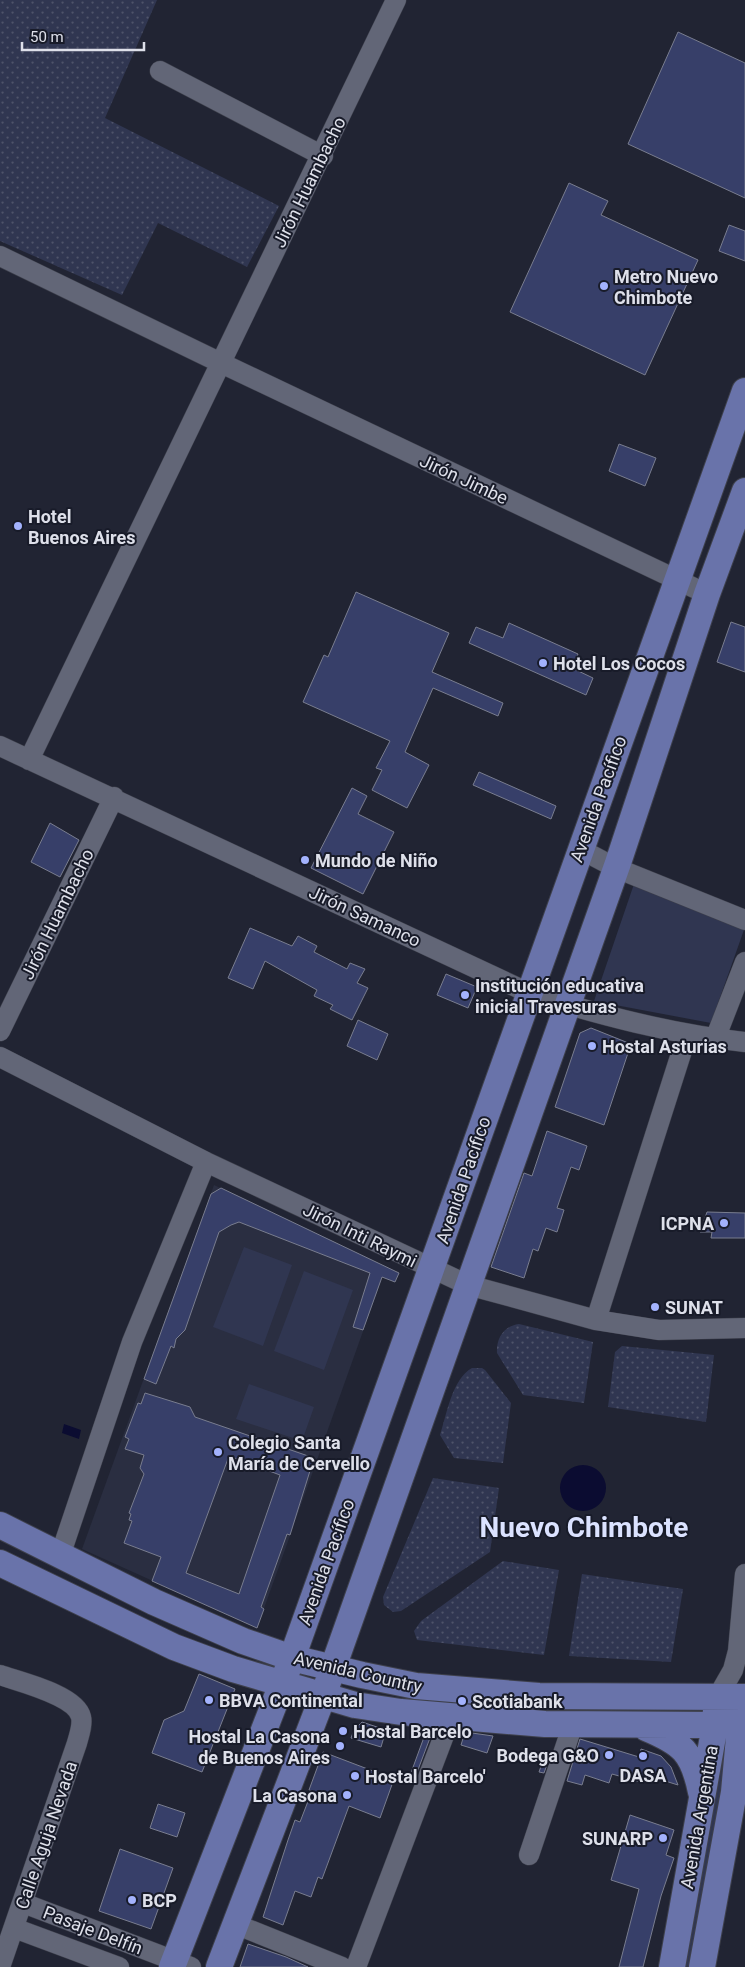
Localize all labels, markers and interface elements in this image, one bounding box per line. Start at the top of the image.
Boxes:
scale bar [22,20,145,52]
text: 50 m [30,28,64,46]
street label: Jirón Huambacho [268,113,350,251]
place label: Metro Nuevo Chimbote [614,266,718,308]
marker: Metro Nuevo Chimbote [598,280,610,292]
street label: Jirón Jimbe [417,449,511,509]
place label: Hotel Buenos Aires [28,506,136,548]
marker: Hotel Buenos Aires [12,520,24,532]
place label: Hotel Los Cocos [553,653,685,674]
marker: Hotel Los Cocos [537,657,549,669]
street label: Avenida Pacífico [565,733,631,865]
street label: Jirón Huambacho [16,845,98,983]
place label: Mundo de Niño [315,850,438,871]
marker: Mundo de Niño [299,854,311,866]
street label: Jirón Samanco [306,881,424,951]
place label: Institución educativa inicial Travesuras [475,975,644,1017]
marker: Institución educativa inicial Travesuras [459,989,471,1001]
place label: Hostal Asturias [602,1036,727,1057]
marker: Hostal Asturias [586,1040,598,1052]
street label: Avenida Pacífico [431,1114,495,1246]
street label: Jirón Inti Raymi [300,1198,420,1272]
place label: ICPNA [660,1213,715,1234]
marker: ICPNA [718,1217,730,1229]
place label: SUNAT [665,1297,723,1318]
marker: SUNAT [649,1301,661,1313]
place label: Colegio Santa María de Cervello [228,1432,370,1474]
marker: Colegio Santa María de Cervello [212,1446,224,1458]
street label: Avenida Pacífico [293,1496,359,1628]
district label: Nuevo Chimbote [480,1511,688,1544]
street label: Avenida Country [292,1647,424,1697]
place label: BBVA Continental [219,1690,363,1711]
place label: Scotiabank [472,1691,563,1712]
marker: BBVA Continental [203,1694,215,1706]
marker: Scotiabank [456,1695,468,1707]
place label: Hostal Barcelo [353,1721,472,1742]
marker: Hostal Barcelo [337,1725,349,1737]
place label: Hostal La Casona de Buenos Aires [189,1726,330,1768]
marker: Hostal La Casona de Buenos Aires [334,1740,346,1752]
street label: Avenida Argentina [676,1744,722,1890]
place label: Bodega G&O [497,1745,599,1766]
marker: Bodega G&O [603,1749,615,1761]
marker: DASA [637,1750,649,1762]
street label: Calle Aguja Nevada [11,1758,81,1912]
place label: DASA [620,1765,667,1786]
place label: Hostal Barcelo' [365,1766,486,1787]
marker: Hostal Barcelo' [349,1770,361,1782]
place label: La Casona [253,1785,337,1806]
marker: La Casona [341,1789,353,1801]
place label: SUNARP [582,1828,653,1849]
marker: SUNARP [657,1832,669,1844]
place label: BCP [142,1890,177,1911]
marker: BCP [126,1894,138,1906]
street label: Pasaje Delfín [40,1901,146,1959]

